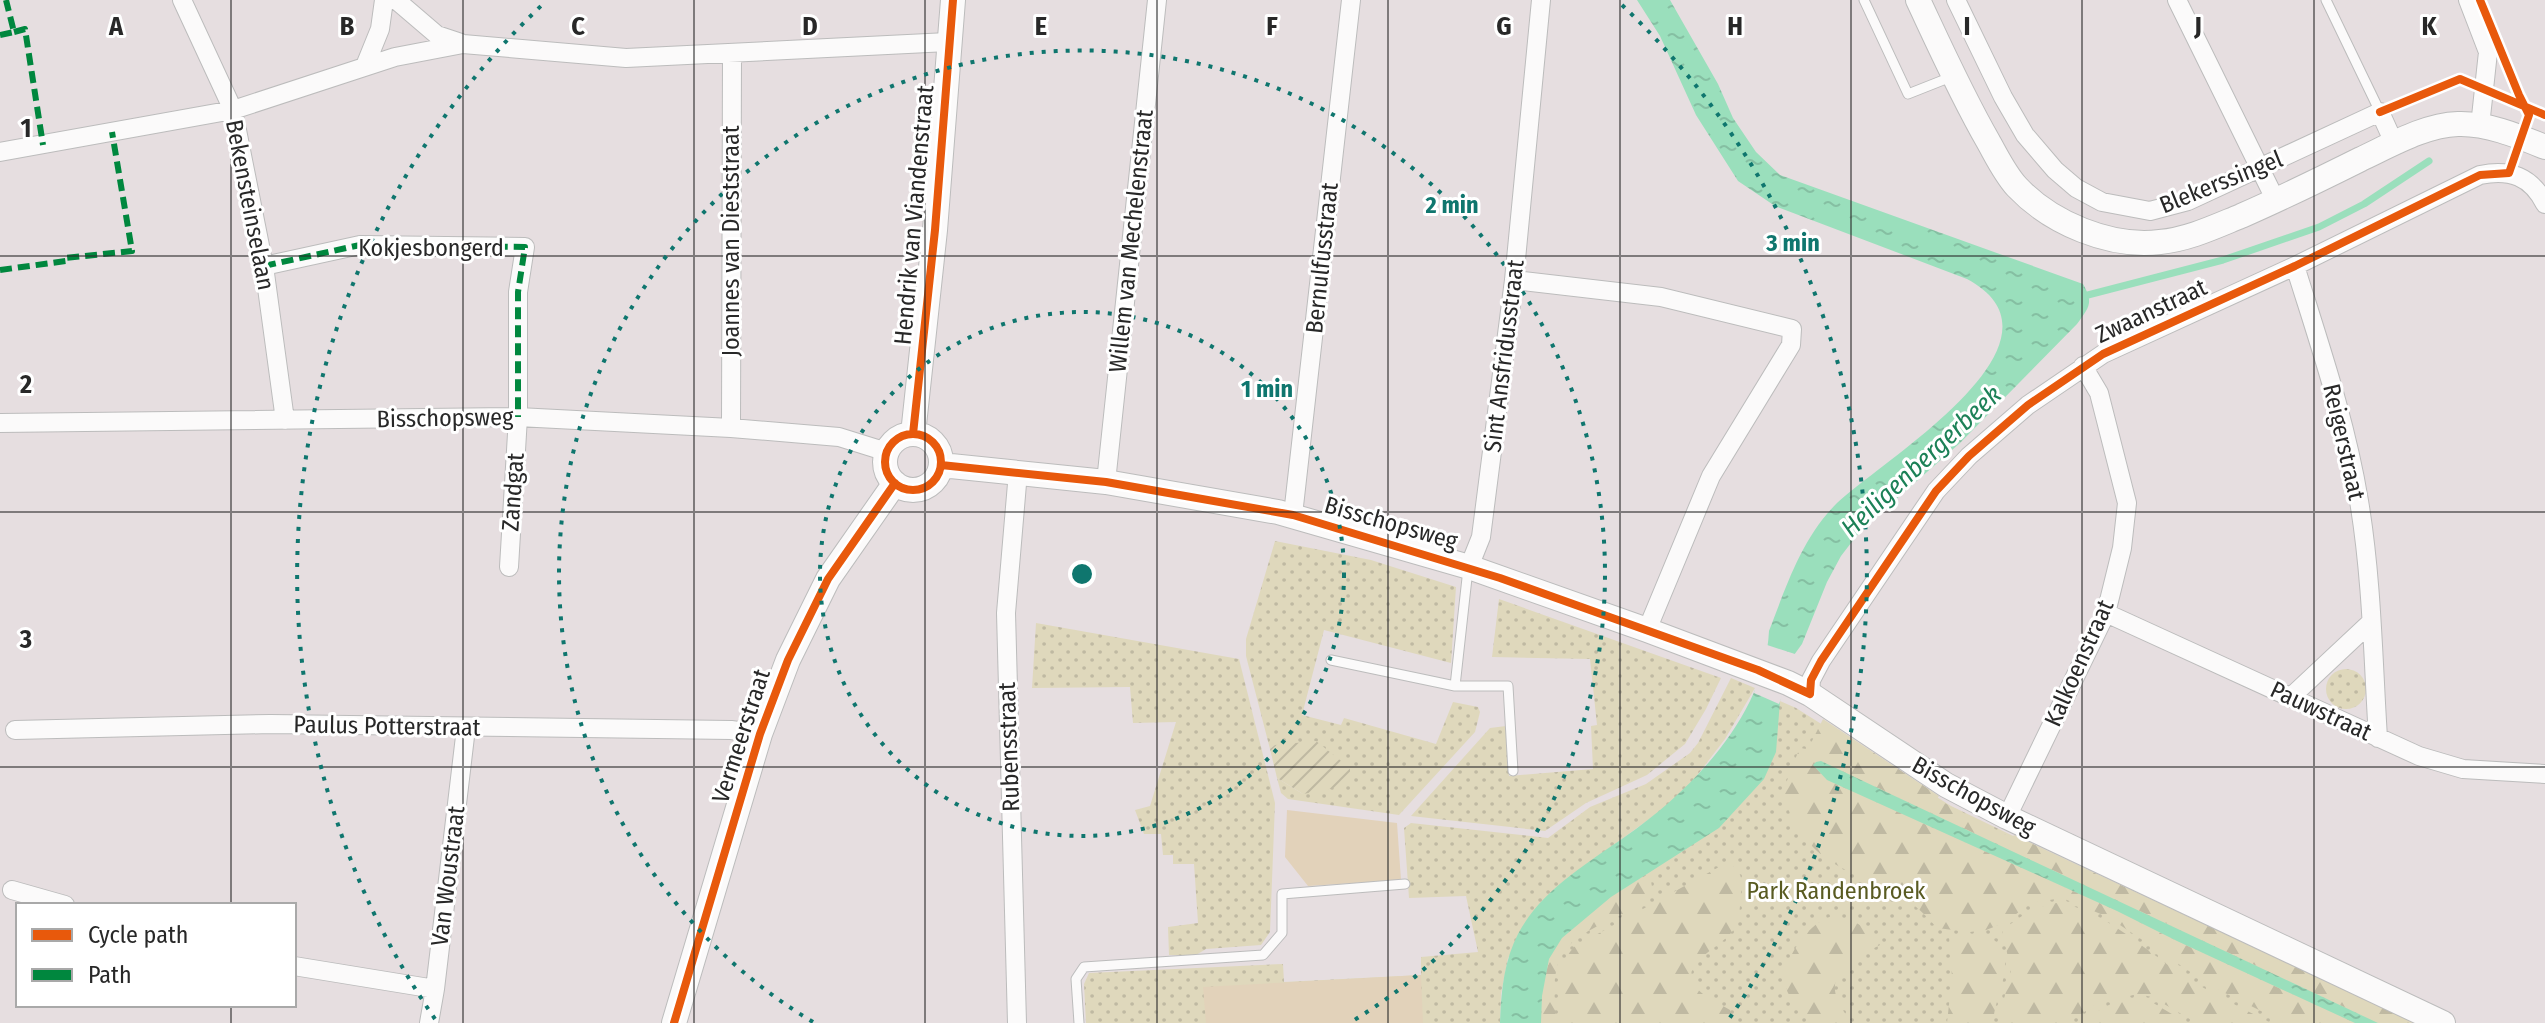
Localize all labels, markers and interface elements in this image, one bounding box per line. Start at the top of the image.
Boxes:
text: A [108,11,124,42]
text: B [340,11,355,42]
text: C [571,11,585,42]
text: D [802,11,818,42]
text: E [1035,11,1047,42]
text: F [1266,11,1278,42]
text: G [1496,11,1512,42]
text: H [1727,11,1743,42]
text: I [1964,11,1971,42]
text: J [2193,11,2202,42]
text: K [2421,11,2437,42]
street label: Hendrik van Viandenstraat [889,84,939,346]
street label: Willem van Mechelenstraat [1103,108,1159,374]
text: 1 [21,113,32,144]
street label: Bekensteinselaan [220,117,280,293]
street label: Joannes van Dieststraat [717,125,745,357]
street label: Blekerssingel [2155,145,2287,219]
street label: Bernulfusstraat [1300,181,1344,335]
text: 2 min [1424,191,1479,219]
text: 3 min [1765,229,1820,257]
street label: Kokjesbongerd [358,234,504,262]
street label: Sint Ansfridusstraat [1478,258,1530,454]
street label: Zwaanstraat [2091,273,2211,349]
text: 2 [19,369,32,400]
text: 1 min [1241,375,1293,403]
water label: Heiligenbergerbeek [1835,379,2008,544]
street label: Reigerstraat [2317,381,2371,503]
street label: Bisschopsweg [376,403,514,433]
street label: Zandgat [496,452,530,532]
street label: Bisschopsweg [1321,491,1461,555]
centre of rings [1068,560,1096,588]
street label: Kalkoenstraat [2039,595,2119,731]
text: 3 [19,624,32,655]
street label: Vermeerstraat [706,665,776,806]
street label: Pauwstraat [2266,675,2376,747]
street label: Rubensstraat [993,681,1025,812]
street label: Paulus Potterstraat [293,710,481,742]
street label: Bisschopsweg [1907,751,2041,842]
street label: Van Woustraat [426,804,471,948]
park label: Park Randenbroek [1746,877,1926,905]
legend [16,903,296,1007]
text: Cycle path [88,921,188,949]
text: Path [88,961,132,989]

